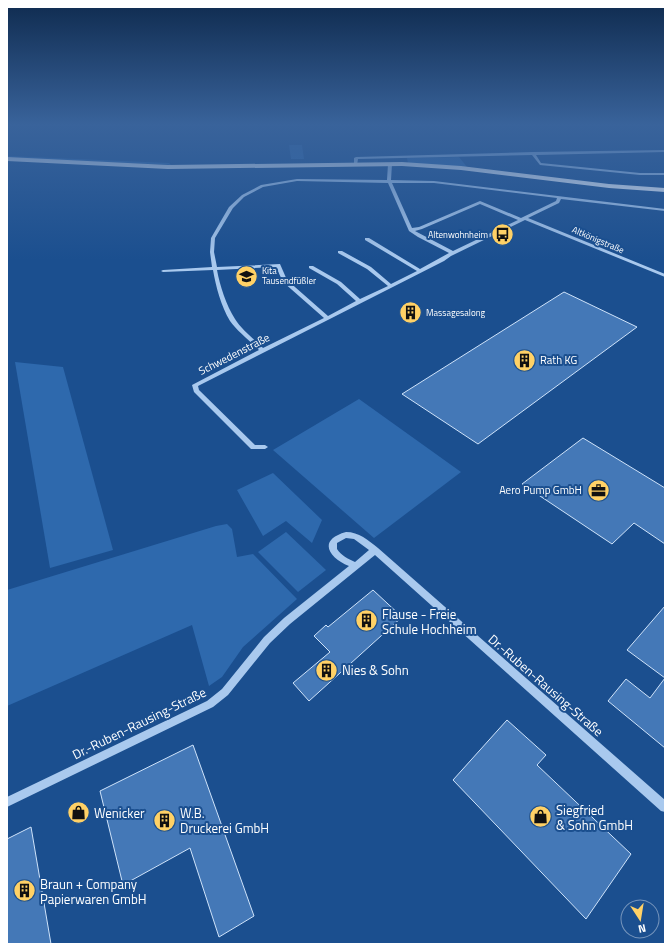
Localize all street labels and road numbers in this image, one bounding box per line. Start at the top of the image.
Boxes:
street label: Altkönigstraße [570,223,627,257]
street label: Schwedenstraße [196,329,273,379]
street label: Dr.-Ruben-Rausing-Straße [484,629,608,741]
street label: Dr.-Ruben-Rausing-Straße [69,682,209,764]

